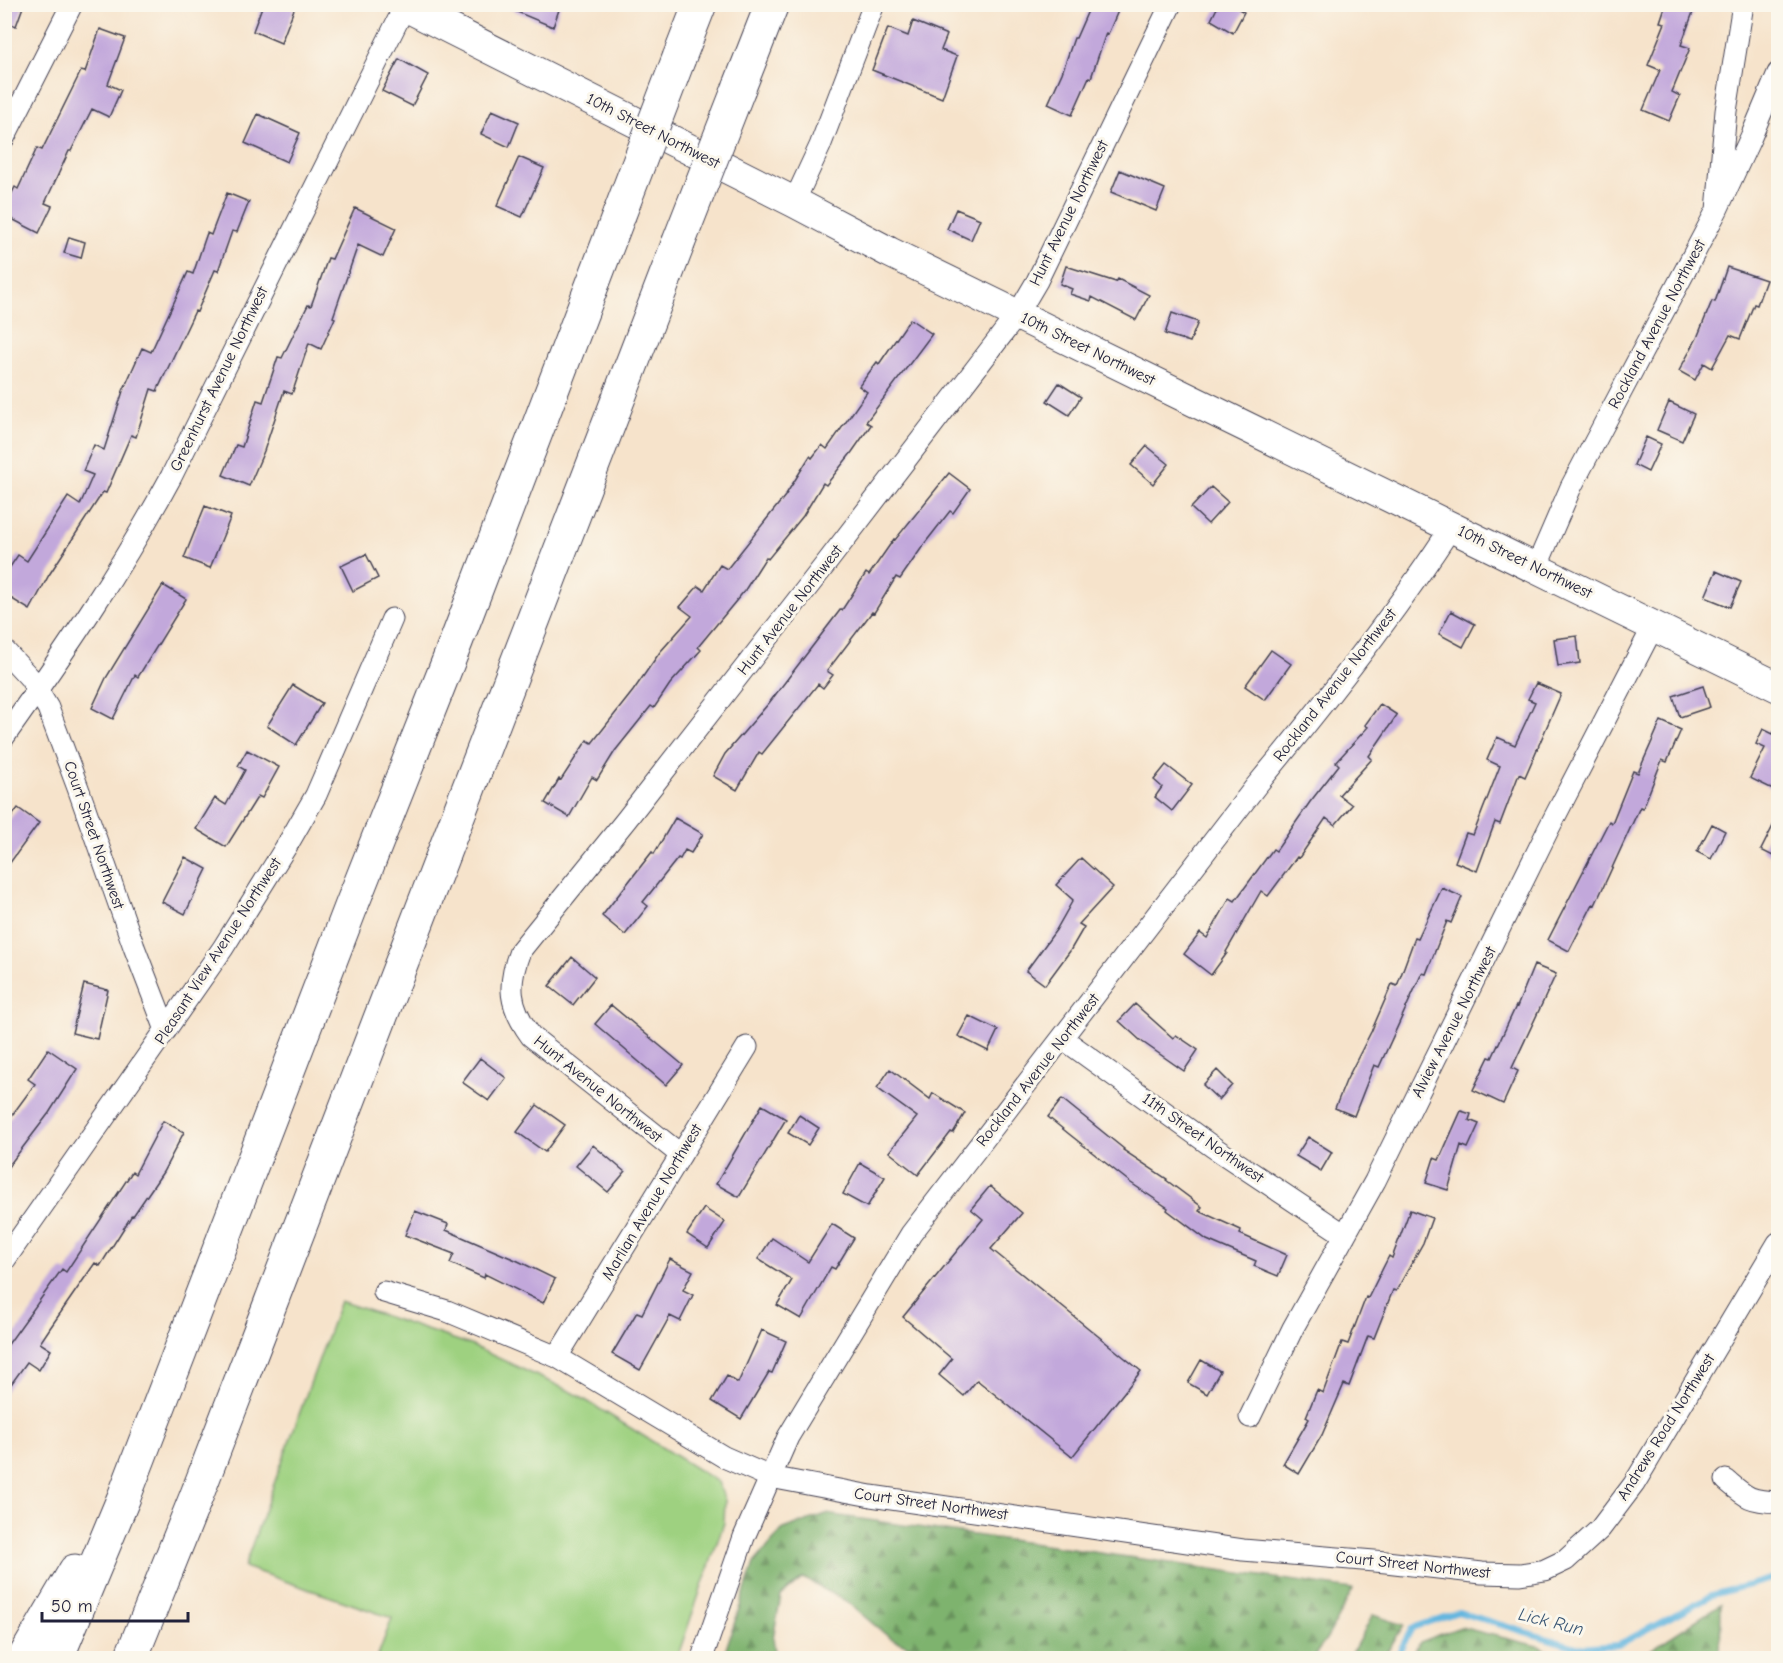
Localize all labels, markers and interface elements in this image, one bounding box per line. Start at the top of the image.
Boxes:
street label: 10th Street Northwest [583,90,723,173]
street label: Hunt Avenue Northwest [1026,137,1112,289]
street label: Rockland Avenue Northwest [1605,236,1709,412]
street label: Greenhurst Avenue Northwest [166,283,272,474]
street label: 10th Street Northwest [1018,309,1158,389]
street label: 10th Street Northwest [1455,522,1595,602]
street label: Hunt Avenue Northwest [734,541,846,678]
street label: Rockland Avenue Northwest [1270,605,1400,765]
street label: Court Street Northwest [60,759,128,912]
street label: Pleasant View Avenue Northwest [151,854,285,1048]
street label: Alview Avenue Northwest [1408,943,1500,1101]
street label: Rockland Avenue Northwest [973,990,1103,1150]
street label: Hunt Avenue Northwest [530,1032,666,1146]
street label: 11th Street Northwest [1139,1089,1267,1187]
street label: Marlian Avenue Northwest [598,1120,706,1283]
street label: Andrews Road Northwest [1614,1350,1719,1504]
street label: Court Street Northwest [853,1484,1009,1524]
street label: Court Street Northwest [1335,1548,1492,1582]
scale bar [42,1585,188,1623]
text: 50 m [51,1596,93,1617]
water label: Lick Run [1516,1604,1586,1640]

